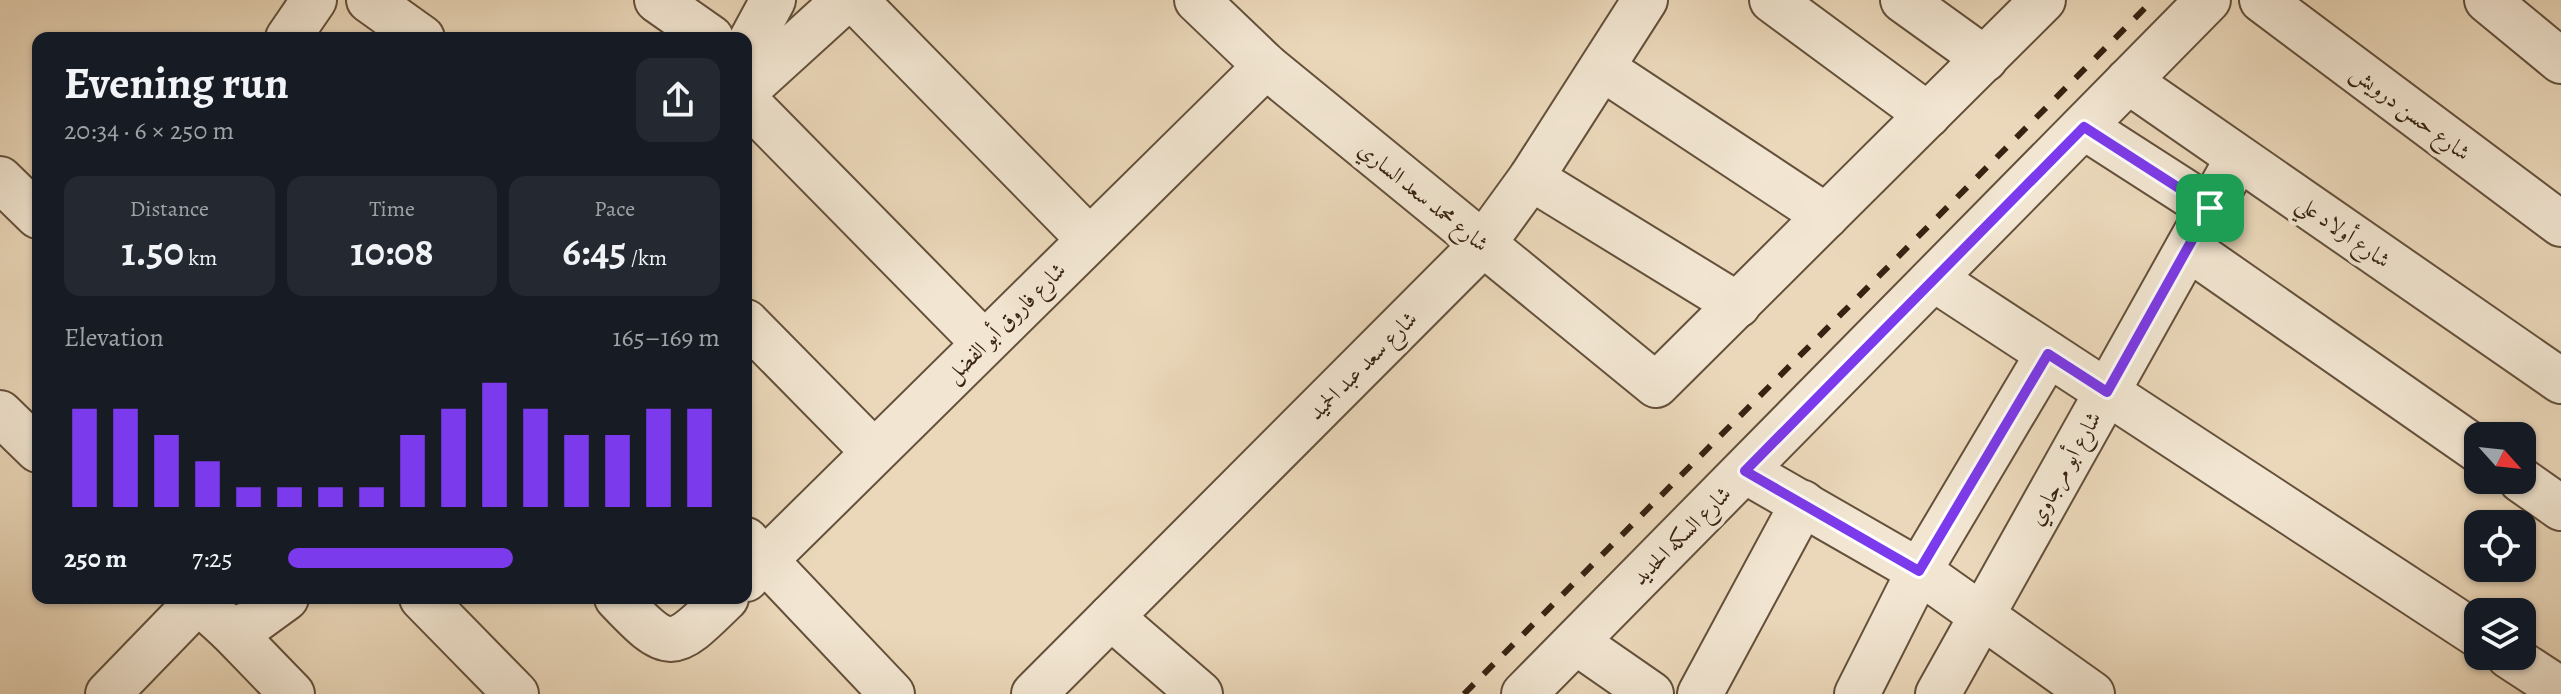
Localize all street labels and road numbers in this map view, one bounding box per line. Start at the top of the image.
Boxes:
street label: شارع حسن درويش [2343,58,2476,170]
street label: شارع محمد سعد الساري [1350,135,1495,261]
street label: شارع أولاد علي [2287,188,2397,280]
street label: شارع فاروق أبو الفضل [938,255,1075,392]
street label: شارع سعد عبد الحميد [1301,304,1426,429]
street label: شارع أبو مرجاوي [2020,406,2111,532]
street label: شارع السكه الحديد [1626,480,1740,594]

